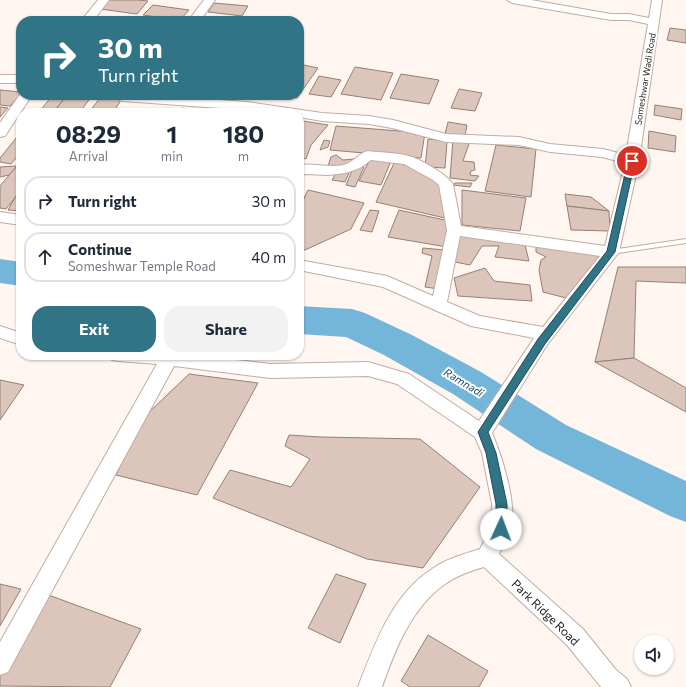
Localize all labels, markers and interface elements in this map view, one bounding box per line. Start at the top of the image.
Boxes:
text: 30 m [98,30,163,64]
icon: right [32,32,84,84]
street label: Someshwar Wadi Road [632,32,658,126]
text: Turn right [98,64,178,86]
text: 08:29 [56,119,121,148]
text: 1 [166,119,177,148]
text: 180 [223,119,264,148]
pin [615,144,649,178]
text: Arrival [69,148,108,164]
text: min [161,148,183,164]
text: m [238,148,249,164]
icon: arrive [621,150,643,172]
icon: right [34,190,56,212]
text: Turn right [68,192,137,210]
text: 30 m [252,192,286,210]
text: Continue [68,240,132,258]
icon: ahead [34,246,56,268]
text: 40 m [251,248,286,266]
text: Someshwar Temple Road [68,258,216,274]
button: Exit [32,306,156,352]
button: Share [164,306,288,352]
water label: Ramnadi [442,365,487,399]
position arrow [480,508,522,550]
street label: Park Ridge Road [509,576,583,648]
map controls [634,635,674,675]
button: sound [634,635,674,675]

